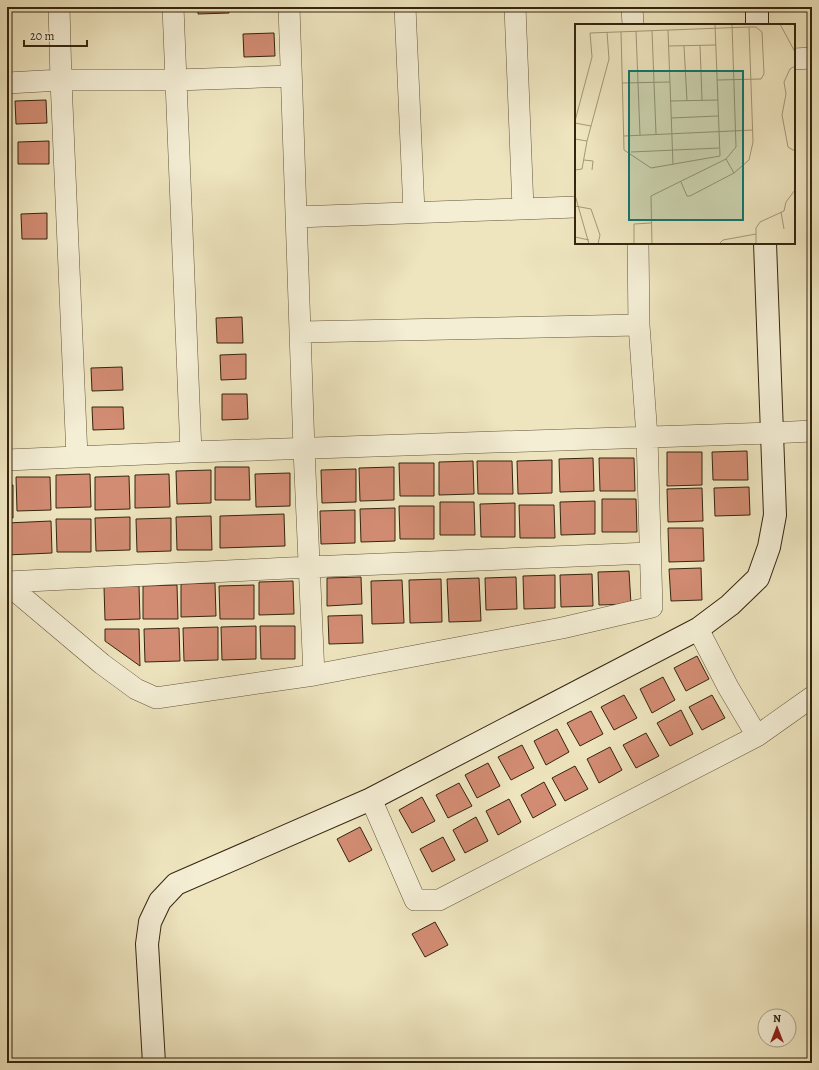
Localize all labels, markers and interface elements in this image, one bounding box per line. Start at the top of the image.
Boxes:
scale bar [24,22,87,48]
inset map [575,24,795,244]
text: 20 m [30,28,54,44]
north arrow [757,1008,797,1048]
text: N [773,1011,781,1026]

